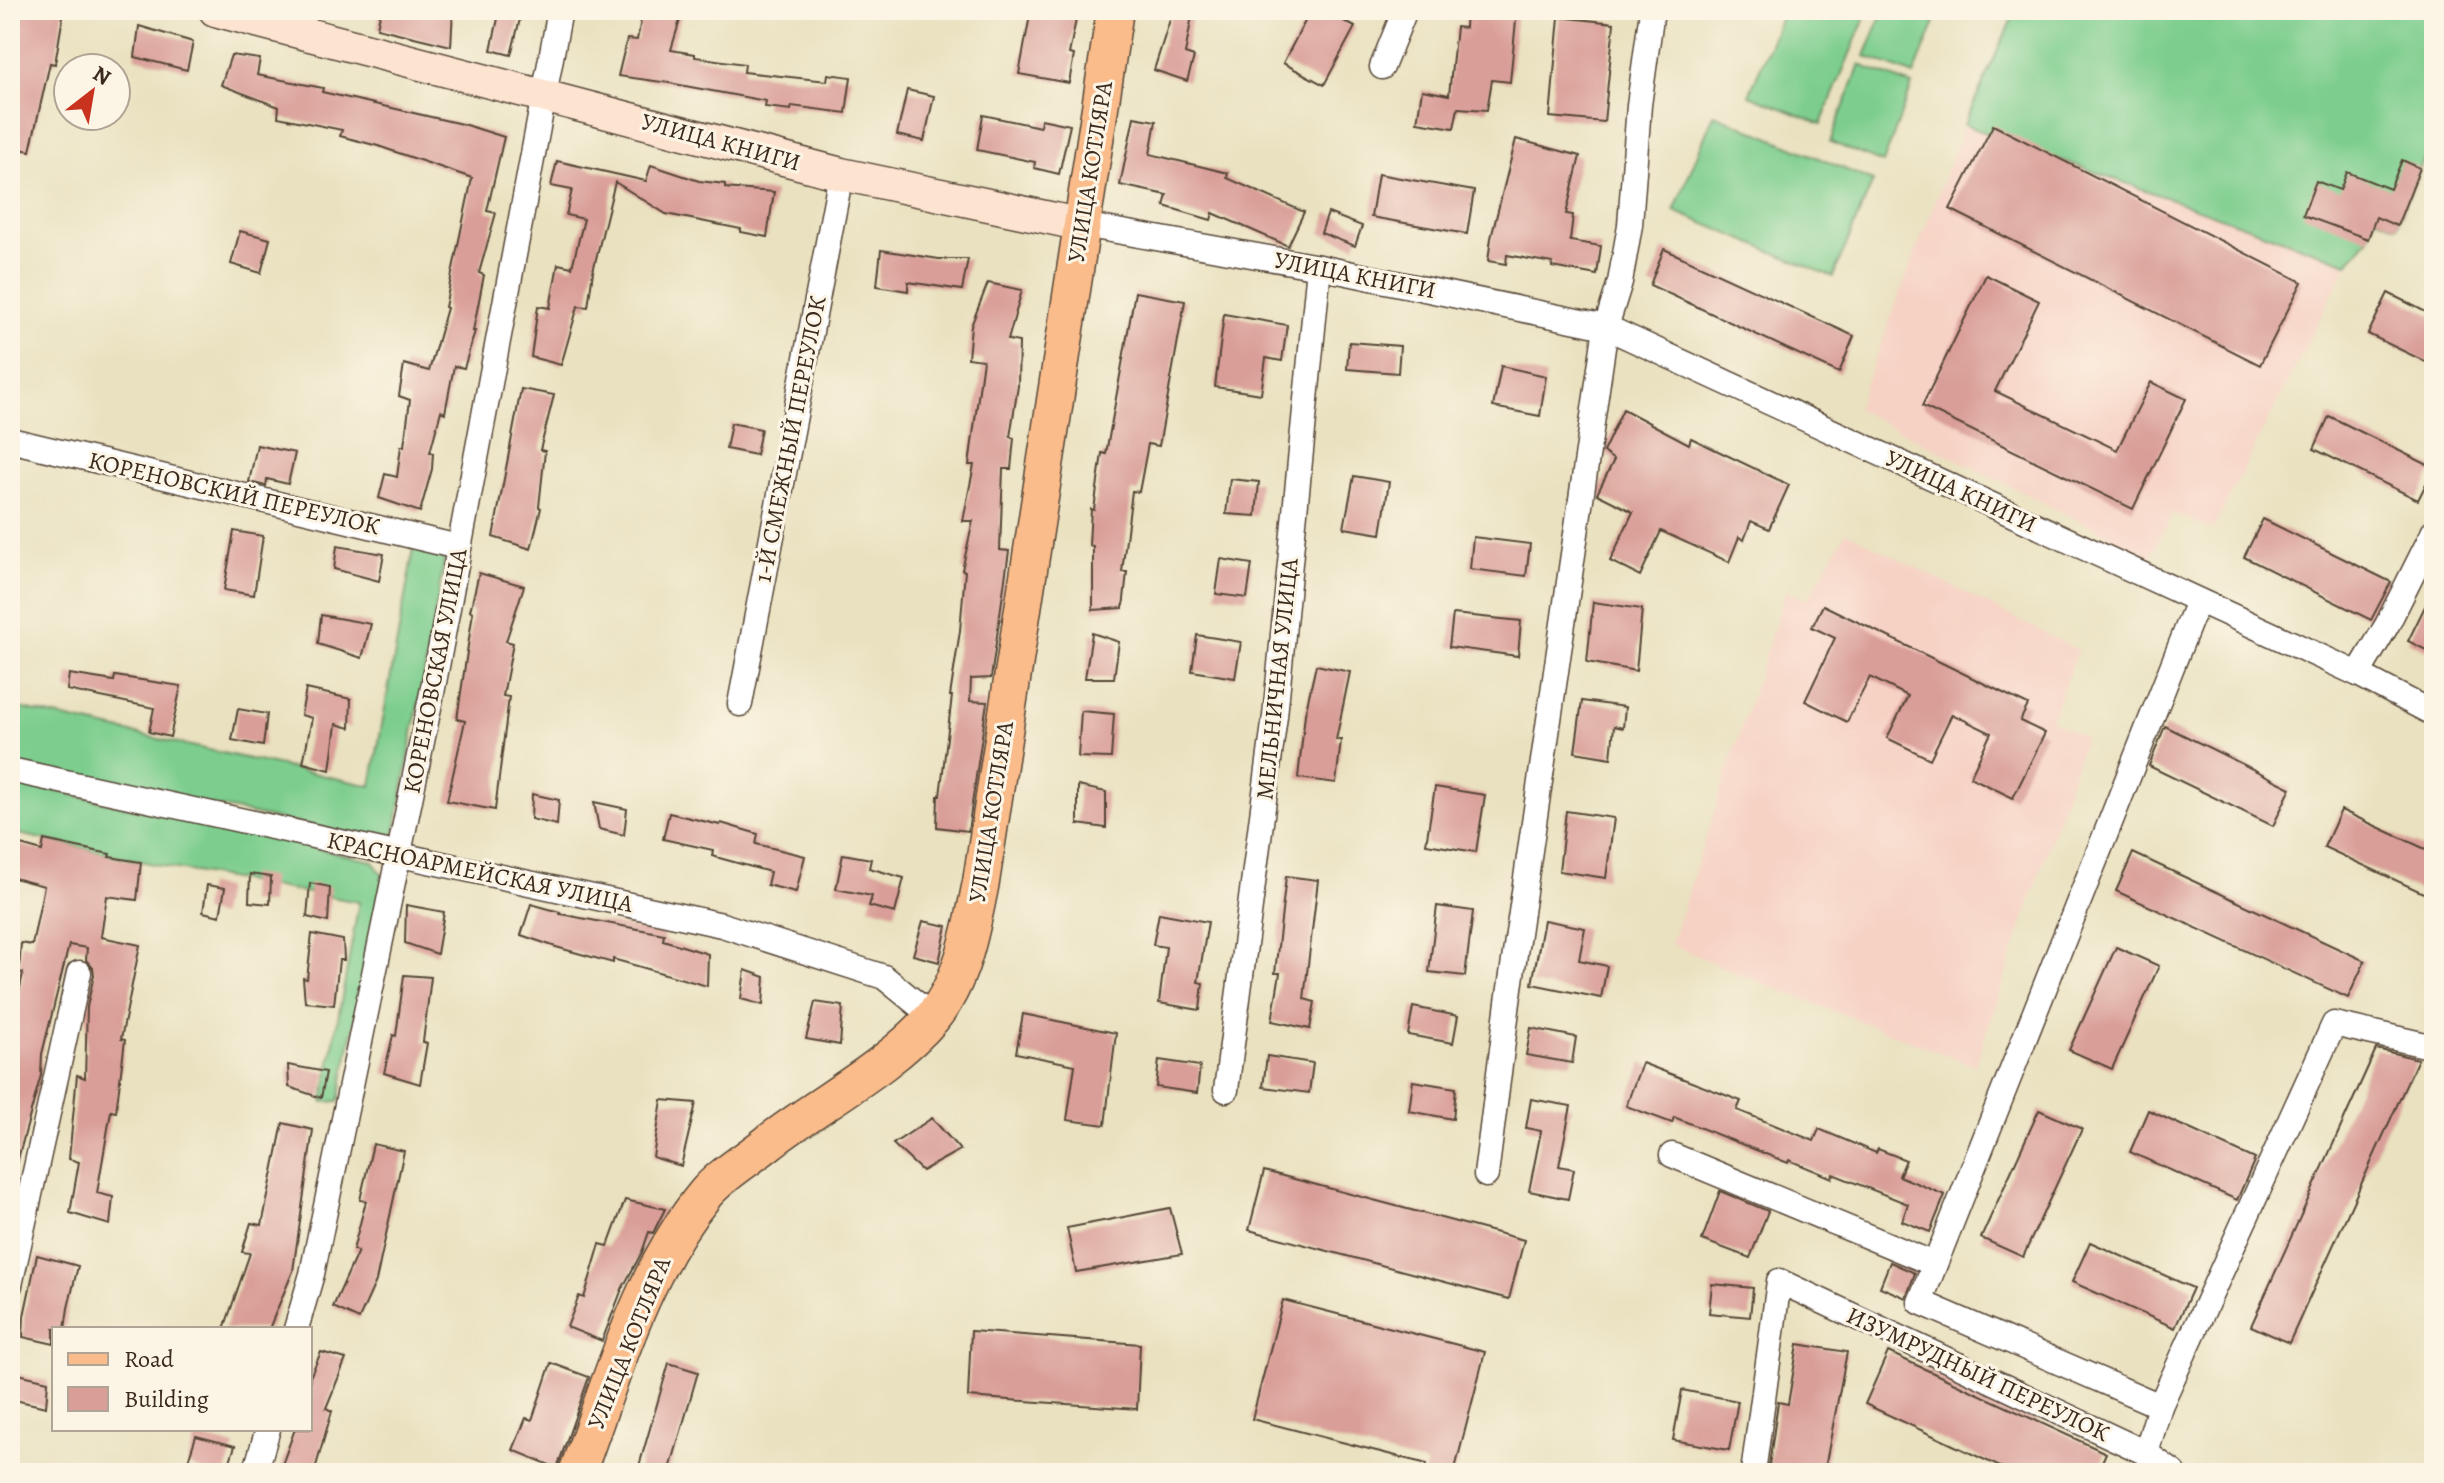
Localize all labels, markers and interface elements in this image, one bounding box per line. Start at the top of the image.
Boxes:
north arrow [52,52,132,132]
text: N [87,59,116,93]
street label: УЛИЦА КОТЛЯРА [1060,78,1120,265]
street label: УЛИЦА КНИГИ [638,105,804,179]
street label: УЛИЦА КНИГИ [1272,244,1438,306]
street label: 1-Й СМЕЖНЫЙ ПЕРЕУЛОК [747,292,834,585]
street label: УЛИЦА КНИГИ [1880,442,2042,540]
street label: КОРЕНОВСКИЙ ПЕРЕУЛОК [85,444,384,542]
street label: КОРЕНОВСКАЯ УЛИЦА [396,545,475,796]
street label: МЕЛЬНИЧНАЯ УЛИЦА [1248,556,1306,801]
street label: УЛИЦА КОТЛЯРА [961,718,1021,905]
street label: КРАСНОАРМЕЙСКАЯ УЛИЦА [324,824,637,920]
street label: УЛИЦА КОТЛЯРА [580,1251,679,1434]
street label: ИЗУМРУДНЫЙ ПЕРЕУЛОК [1841,1299,2115,1449]
legend [52,1327,312,1431]
text: Road [124,1343,174,1375]
text: Building [124,1383,209,1415]

